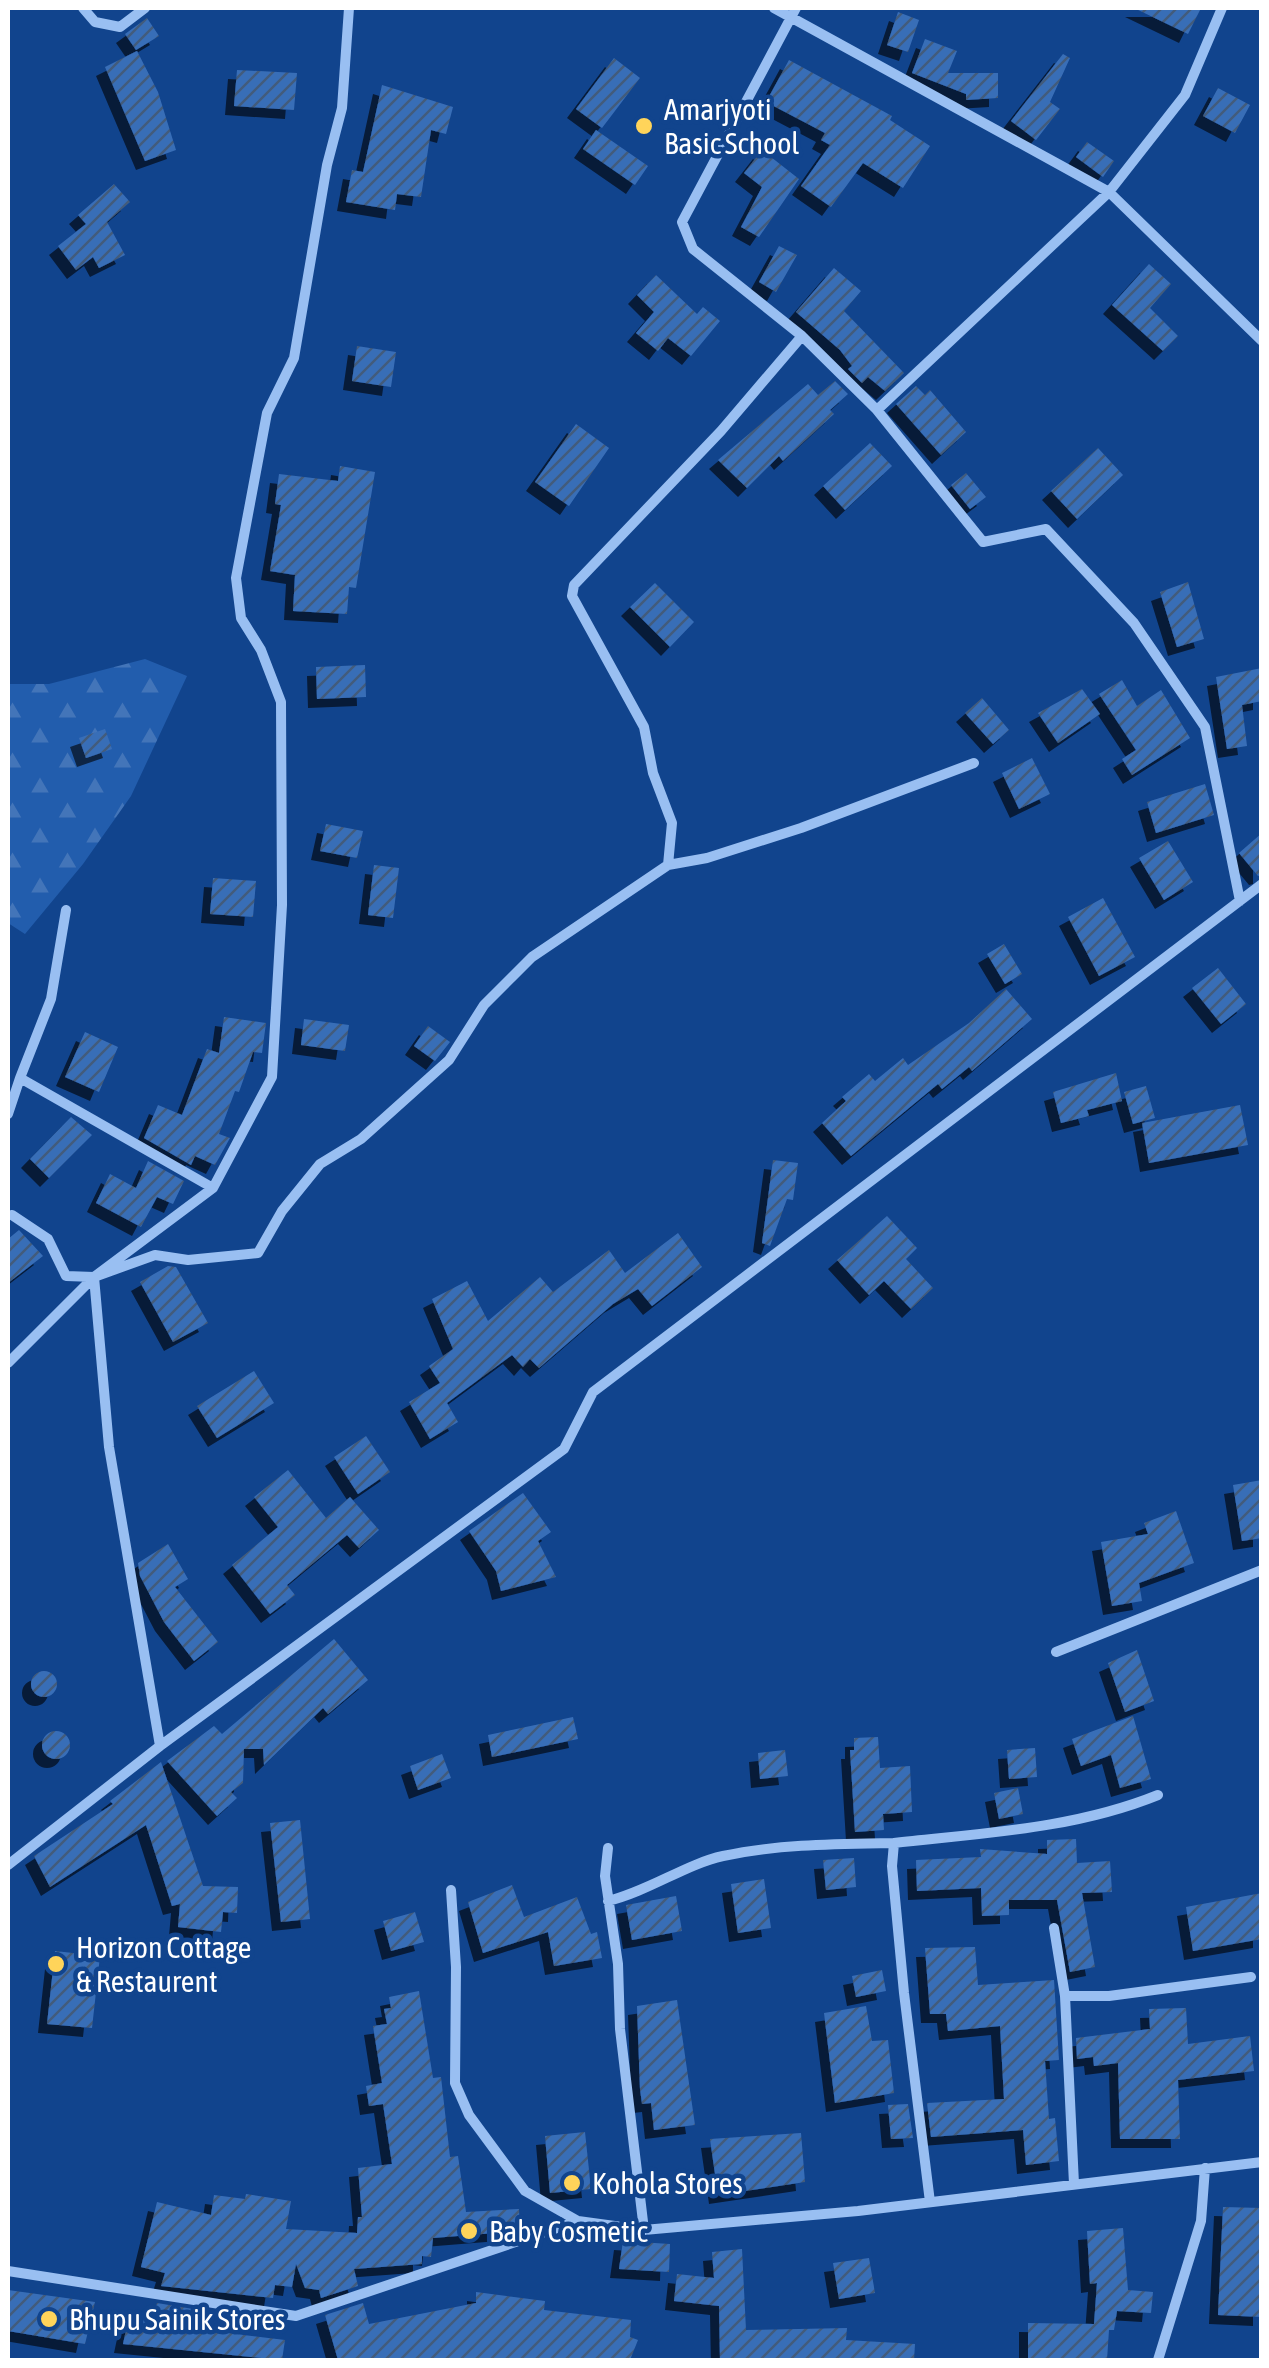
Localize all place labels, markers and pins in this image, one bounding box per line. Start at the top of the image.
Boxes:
place label: Amarjyoti Basic School [664,92,799,160]
marker: Amarjyoti Basic School [633,115,655,137]
place label: Horizon Cottage & Restaurent [76,1930,251,1998]
marker: Horizon Cottage & Restaurent [45,1953,67,1975]
place label: Kohola Stores [592,2166,743,2200]
marker: Kohola Stores [561,2172,583,2194]
place label: Baby Cosmetic [489,2214,649,2248]
marker: Baby Cosmetic [458,2220,480,2242]
place label: Bhupu Sainik Stores [69,2302,285,2336]
marker: Bhupu Sainik Stores [38,2308,60,2330]

